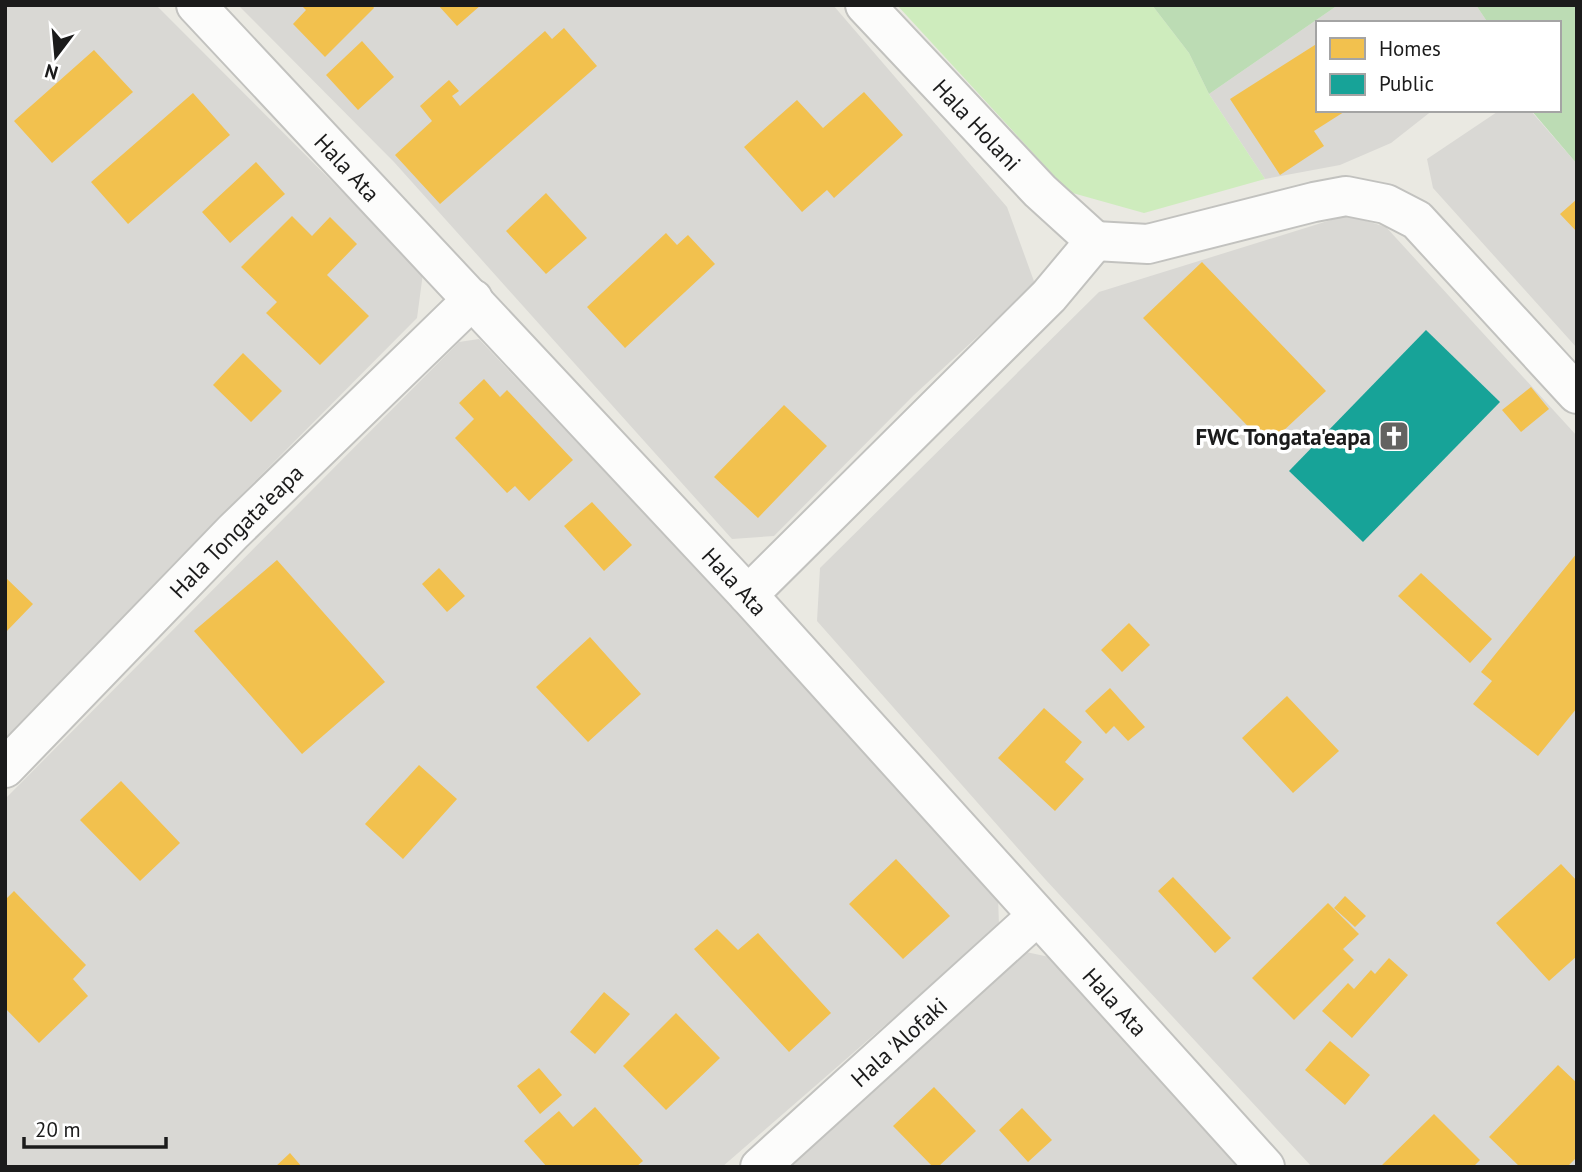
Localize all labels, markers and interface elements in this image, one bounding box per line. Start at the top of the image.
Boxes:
north arrow [21,21,91,91]
legend [1316,21,1561,112]
text: Homes [1379,35,1441,62]
text: N [42,59,61,86]
text: Public [1379,70,1434,97]
street label: Hala Holani [927,72,1028,177]
street label: Hala Ata [309,127,387,207]
church icon: FWC Tongata'eapa [1377,419,1411,453]
place label: FWC Tongata'eapa [1196,422,1371,451]
street label: Hala Tongata'eapa [163,458,309,604]
street label: Hala Ata [696,541,774,621]
street label: Hala Ata [1077,961,1154,1042]
street label: Hala 'Alofaki [844,990,953,1092]
scale bar [24,1106,166,1150]
text: 20 m [35,1116,81,1143]

